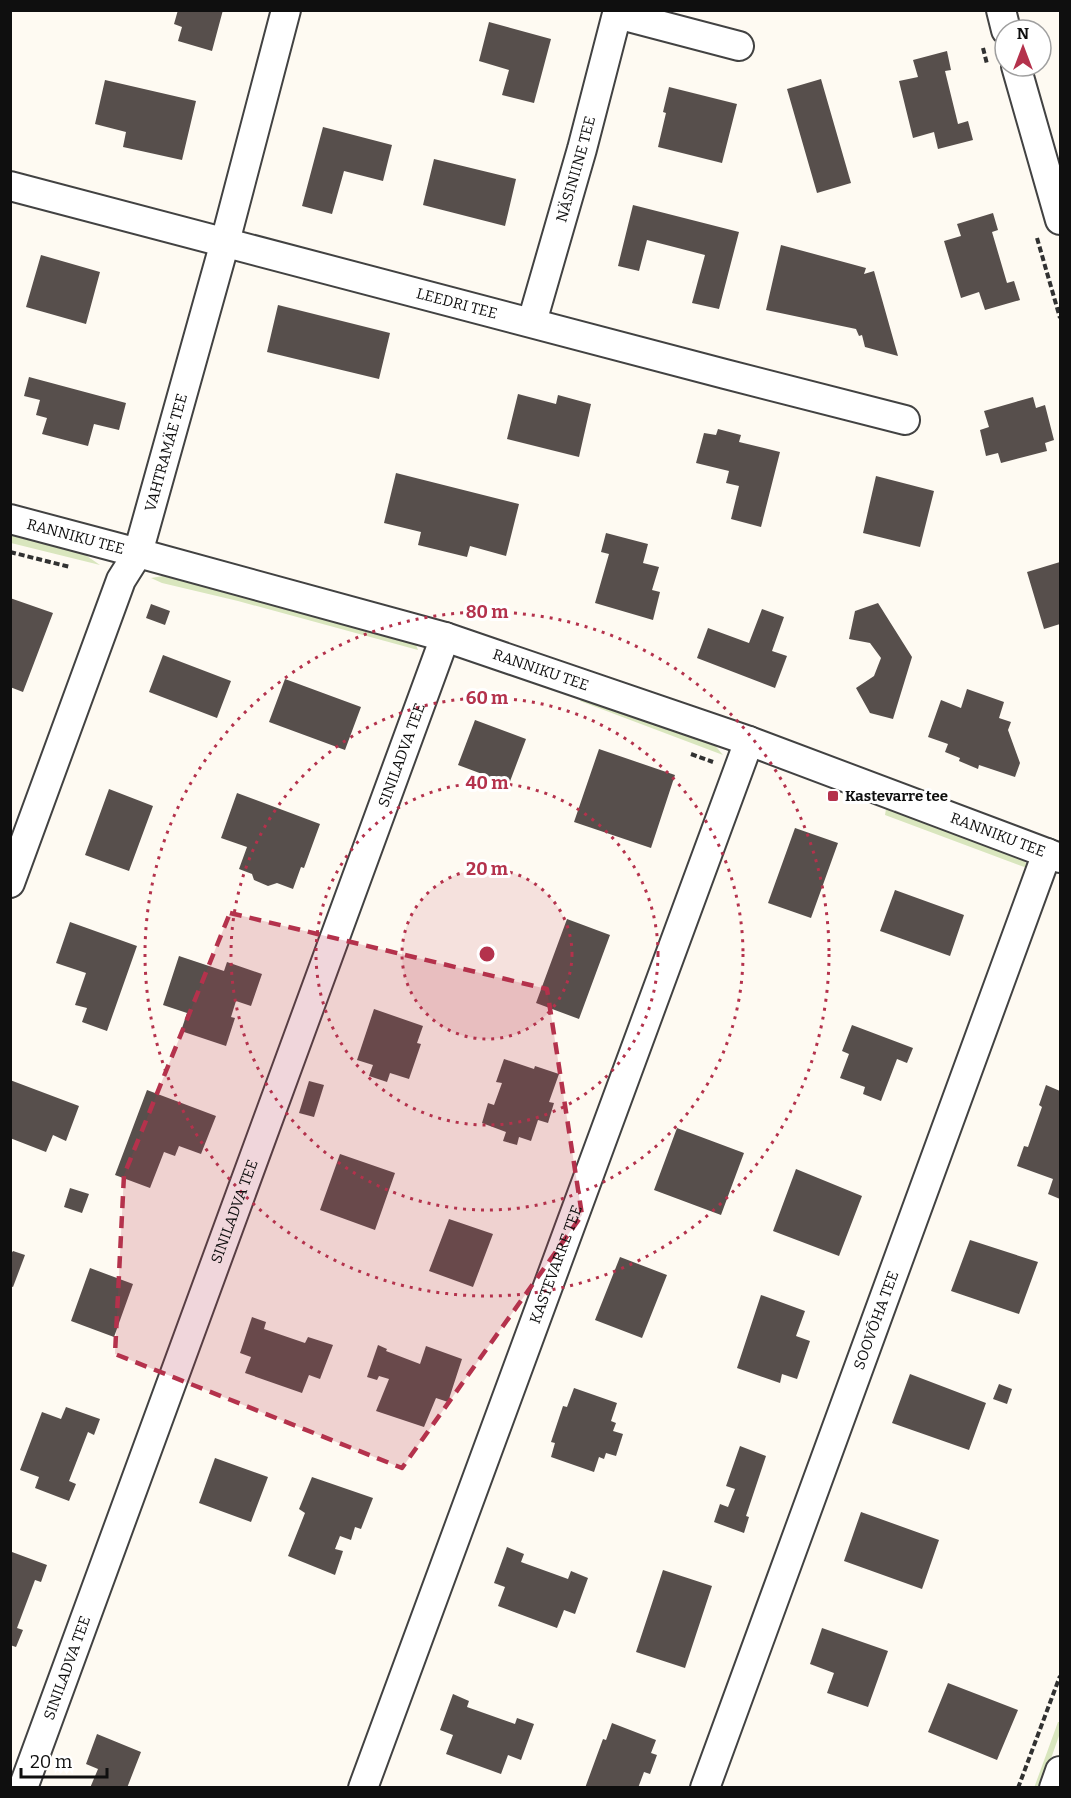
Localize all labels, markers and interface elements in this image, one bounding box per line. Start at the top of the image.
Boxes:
north arrow [993,18,1053,78]
text: N [1017,24,1029,43]
street label: NÄSINIINE TEE [552,114,599,224]
street label: LEEDRI TEE [414,284,499,323]
street label: VAHTRAMÄE TEE [141,391,191,513]
street label: RANNIKU TEE [25,515,126,558]
text: 80 m [466,601,508,623]
street label: RANNIKU TEE [491,645,591,695]
text: 60 m [466,687,508,709]
street label: SINILADVA TEE [374,701,429,810]
text: 40 m [466,772,508,794]
place label: Kastevarre tee [845,787,948,805]
marker: Kastevarre tee [826,789,840,803]
street label: RANNIKU TEE [948,809,1048,861]
text: 20 m [466,858,508,880]
centre of rings [477,944,497,964]
street label: SINILADVA TEE [207,1157,262,1266]
street label: KASTEVARRE TEE [526,1203,586,1326]
street label: SOOVÕHA TEE [850,1268,902,1372]
street label: SINILADVA TEE [40,1613,94,1722]
scale bar [21,1741,106,1779]
text: 20 m [30,1751,72,1773]

